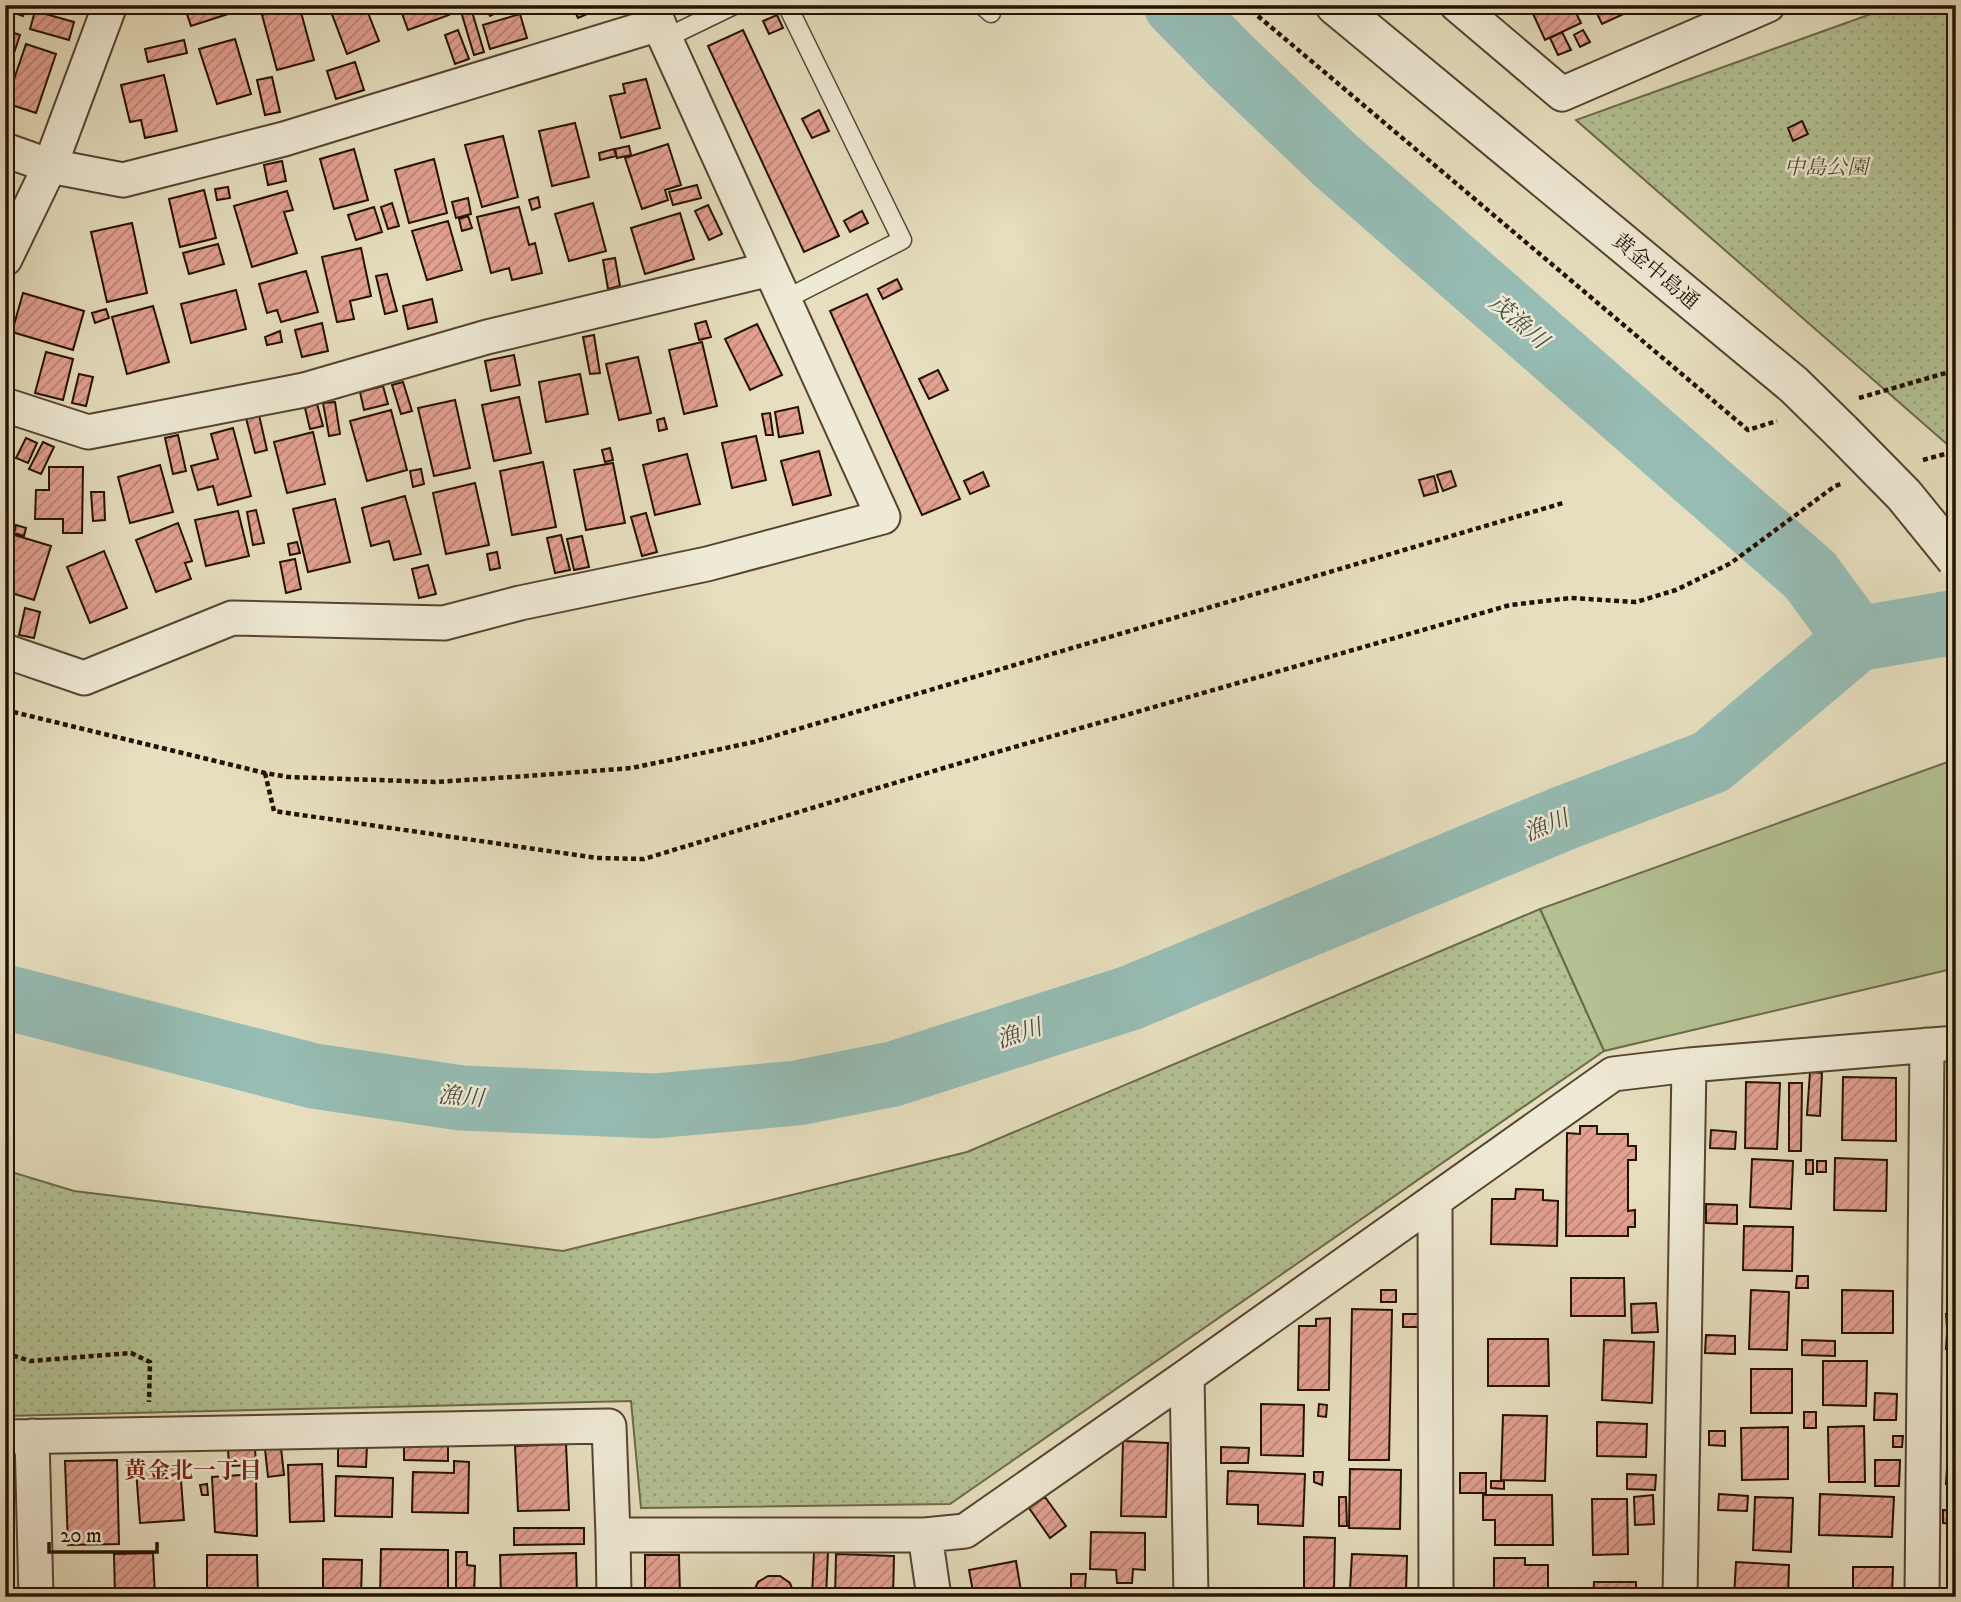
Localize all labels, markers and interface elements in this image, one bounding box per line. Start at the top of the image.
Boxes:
park label: 中島公園 [1784,155,1871,181]
street label: 黄金中島通 [1607,228,1704,315]
water label: 茂漁川 [1482,289,1556,358]
water label: 漁川 [1520,803,1576,848]
water label: 漁川 [993,1013,1049,1055]
water label: 漁川 [437,1081,488,1114]
district label: 黄金北一丁目 [124,1457,262,1486]
scale bar [49,1511,158,1555]
text: 20 m [60,1523,102,1549]

